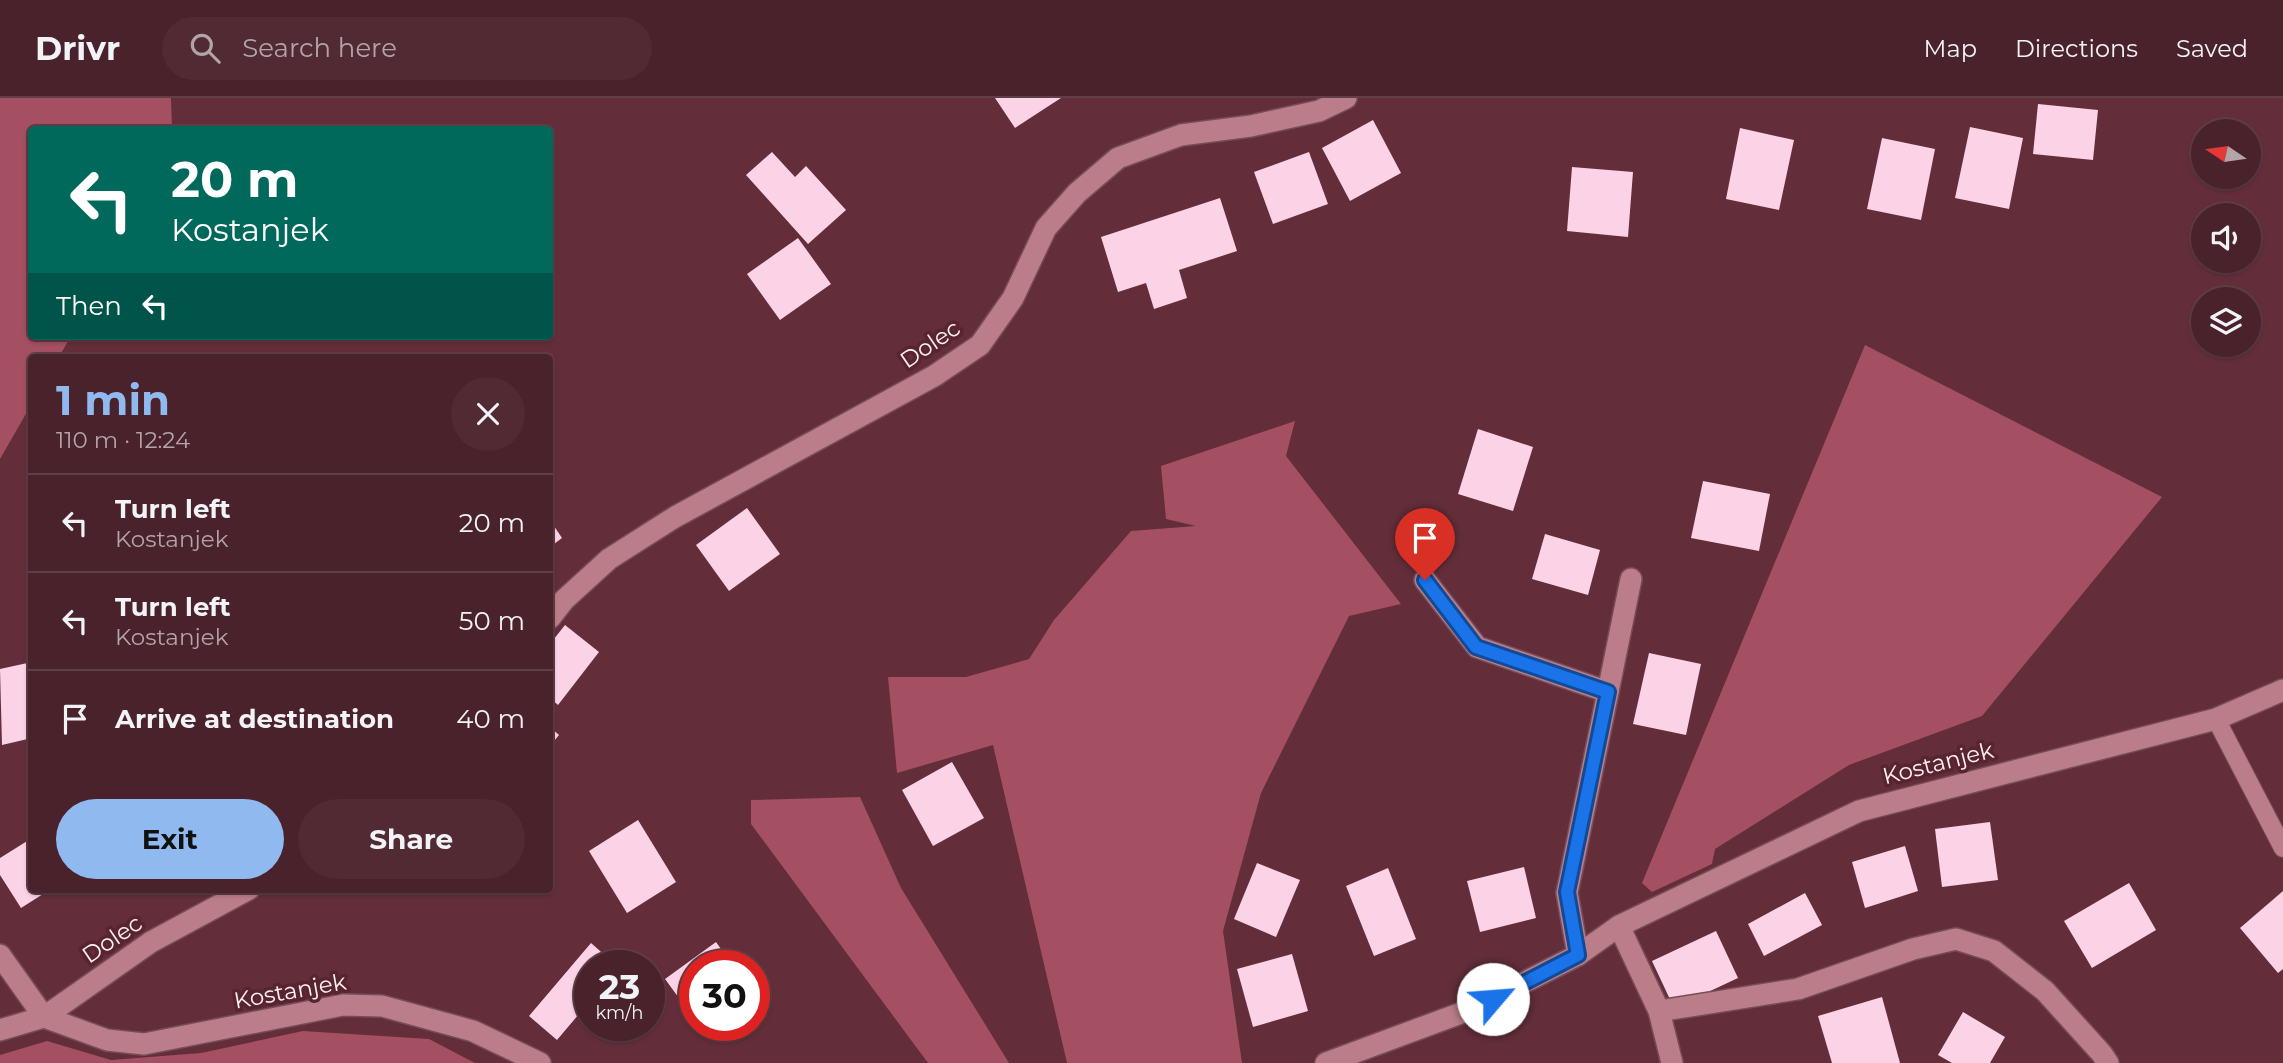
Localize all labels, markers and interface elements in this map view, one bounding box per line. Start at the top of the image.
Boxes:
search box [162,17,652,80]
text: Drivr [35,28,120,68]
icon: search [186,29,224,67]
text: Search here [242,32,397,64]
text: Map [1924,34,1977,63]
text: Directions [2015,34,2138,63]
text: Saved [2176,34,2248,63]
north arrow [2191,119,2261,189]
map controls [2191,119,2261,357]
text: 20 m [171,150,298,209]
icon: left [56,154,147,245]
button: sound [2191,203,2261,273]
text: Kostanjek [171,210,329,249]
icon: left [136,287,174,325]
button: layers [2191,287,2261,357]
text: Then [56,290,122,322]
street label: Dolec [895,314,965,374]
text: 1 min [56,374,170,426]
button: close [451,377,525,451]
text: 110 m · 12:24 [56,426,190,454]
text: Turn left [115,493,231,525]
icon: left [56,504,94,542]
text: 20 m [459,507,525,539]
pin [1395,508,1455,580]
icon: arrive [1406,519,1444,557]
text: Kostanjek [115,525,228,553]
text: Turn left [115,591,231,623]
icon: left [56,602,94,640]
text: 50 m [459,605,525,637]
text: Kostanjek [115,623,228,651]
icon: arrive [56,700,94,738]
text: Arrive at destination [115,703,394,735]
text: 40 m [456,703,525,735]
street label: Kostanjek [1880,736,1997,790]
button: Exit [56,799,284,879]
button: Share [298,799,525,879]
street label: Dolec [77,909,147,969]
speed limit sign: 30 [679,950,770,1041]
position arrow [1456,962,1530,1036]
text: 23 [599,965,640,1008]
street label: Kostanjek [232,967,349,1015]
text: km/h [595,1002,644,1024]

